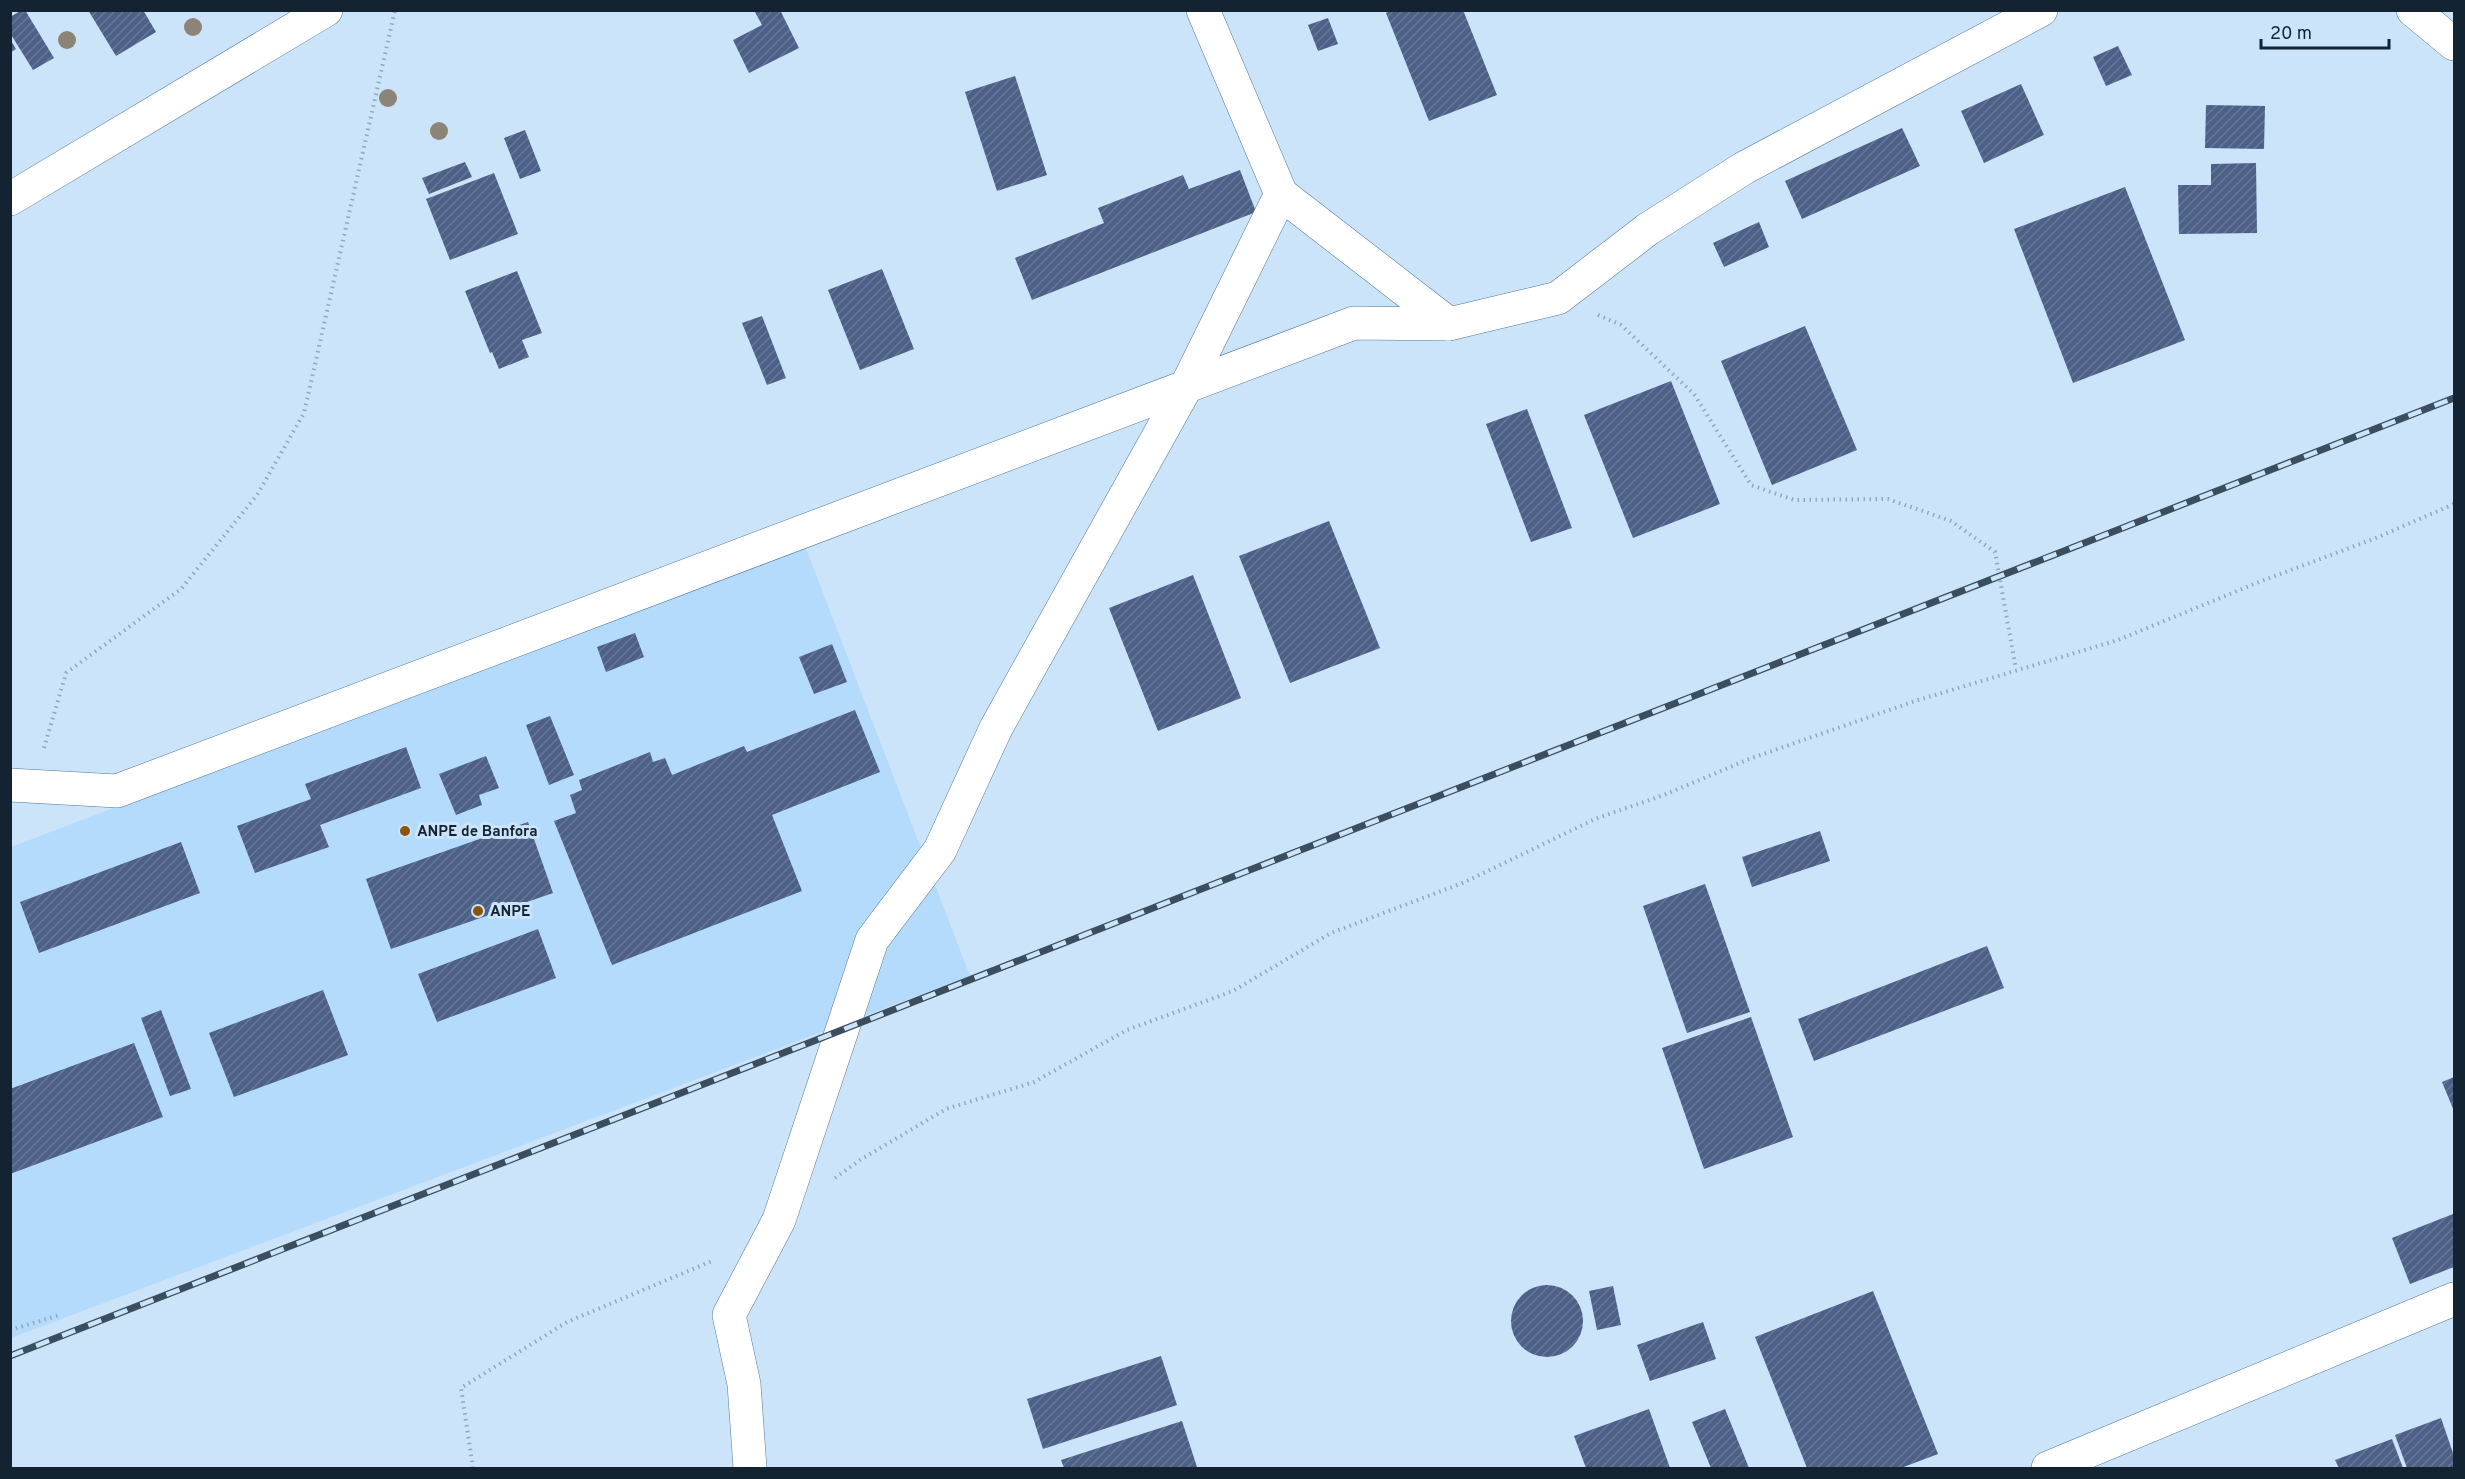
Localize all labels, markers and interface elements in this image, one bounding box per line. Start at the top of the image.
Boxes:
scale bar [2261,12,2388,50]
text: 20 m [2270,23,2312,46]
place label: ANPE de Banfora [417,823,538,842]
marker: ANPE de Banfora [398,824,412,838]
place label: ANPE [490,903,530,922]
marker: ANPE [471,904,485,918]

